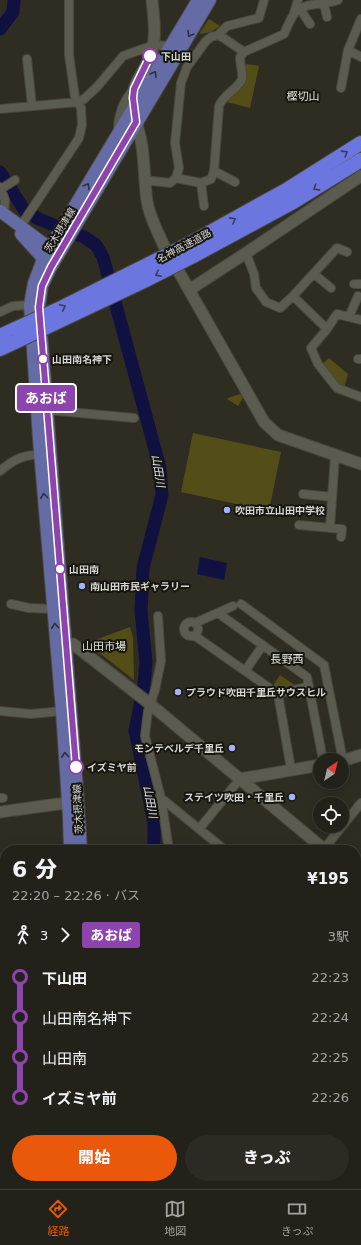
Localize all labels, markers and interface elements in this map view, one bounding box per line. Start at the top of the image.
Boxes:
one-way arrow [188,29,195,37]
marker: 下山田 [142,48,158,64]
place label: 下山田 [161,51,191,62]
one-way arrow [149,71,156,78]
district label: 樫切山 [287,90,320,103]
one-way arrow [340,151,347,158]
one-way arrow [82,183,90,190]
one-way arrow [313,183,320,190]
street label: 茨木摂津線 [42,206,78,254]
one-way arrow [229,217,236,224]
street label: 名神高速道路 [155,227,213,265]
one-way arrow [155,269,162,277]
one-way arrow [59,304,66,312]
marker: 山田南名神下 [37,353,49,365]
place label: 山田南名神下 [52,354,112,365]
line badge: あおば [23,385,69,411]
text: あおば [25,390,67,406]
water label: 山田川 [149,454,167,489]
one-way arrow [40,493,49,499]
marker: 吹田市立山田中学校 [222,505,232,515]
place label: 吹田市立山田中学校 [235,505,325,516]
marker: 山田南 [54,563,66,575]
place label: 山田南 [69,564,99,575]
marker: 南山田市民ギャラリー [77,581,87,591]
place label: 南山田市民ギャラリー [90,581,190,592]
one-way arrow [51,623,60,629]
district label: 山田市場 [82,640,126,653]
district label: 長野西 [271,653,304,666]
marker: プラウド吹田千里丘サウスヒル [173,687,183,697]
place label: プラウド吹田千里丘サウスヒル [186,687,326,698]
place label: モンテベルデ千里丘 [134,743,224,754]
marker: モンテベルデ千里丘 [227,743,237,753]
one-way arrow [60,752,69,758]
north arrow [313,753,349,789]
map controls [313,753,349,833]
marker: イズミヤ前 [68,759,84,775]
place label: イズミヤ前 [87,762,137,773]
street label: 茨木摂津線 [71,784,85,834]
water label: 山田川 [140,785,160,820]
place label: ステイツ吹田・千里丘 [184,792,284,803]
marker: ステイツ吹田・千里丘 [287,792,297,802]
button: locate [313,797,349,833]
text: 6 分 [12,857,57,882]
text: ¥195 [307,870,349,888]
text: 22:20 – 22:26 · バス [12,888,140,903]
icon: walk [12,924,34,946]
icon: forward [54,924,76,946]
text: あおば [90,927,132,943]
text: 3 [40,928,48,943]
text: 3駅 [328,929,349,944]
text: 下山田 [42,970,87,988]
text: 22:23 [312,970,349,985]
text: 山田南名神下 [42,1010,132,1028]
text: 22:24 [312,1010,349,1025]
text: 山田南 [42,1050,87,1068]
text: 22:25 [312,1050,349,1065]
text: イズミヤ前 [42,1090,117,1108]
text: 22:26 [312,1090,349,1105]
button: 開始 [12,1135,177,1181]
button: きっぷ [185,1135,349,1181]
tab: 経路 [47,1198,69,1238]
tab: 地図 [164,1198,186,1238]
tab: きっぷ [281,1198,314,1238]

